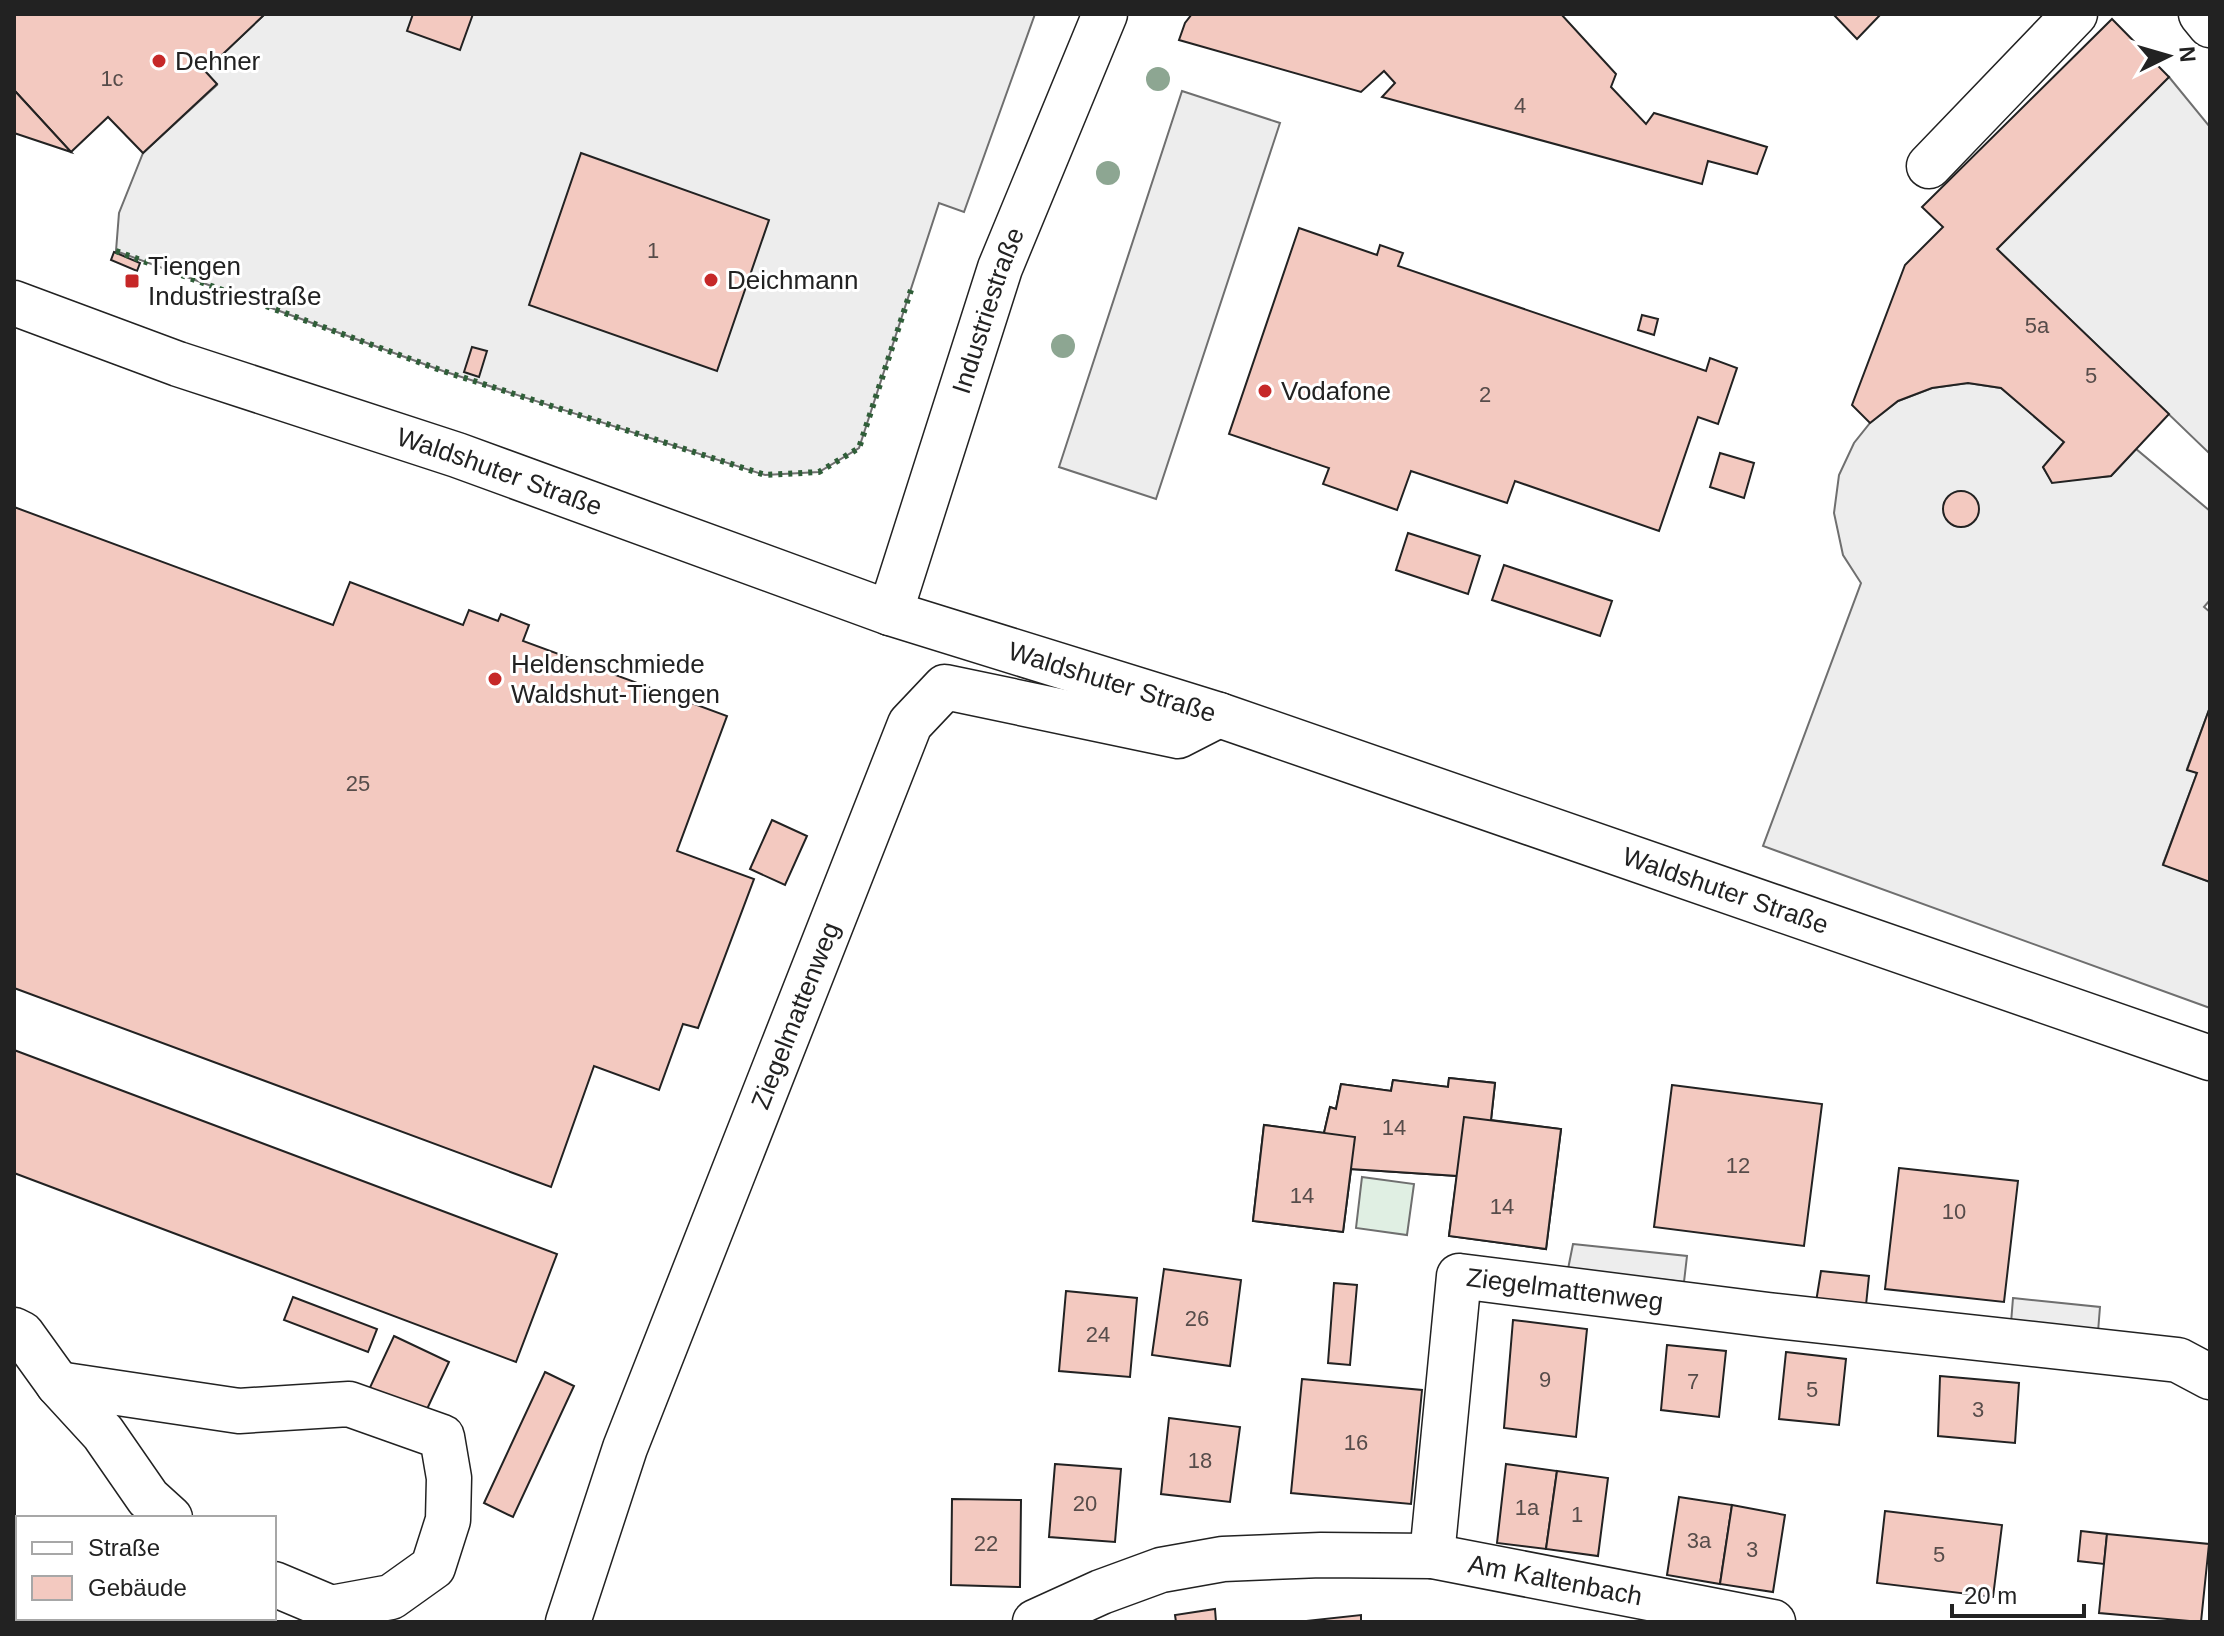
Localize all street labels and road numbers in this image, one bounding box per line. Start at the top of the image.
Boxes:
street label: Industriestraße [946,223,1030,397]
street label: Waldshuter Straße [393,421,606,522]
street label: Waldshuter Straße [1005,636,1220,728]
street label: Waldshuter Straße [1619,841,1833,940]
street label: Ziegelmattenweg [745,918,846,1113]
street label: Ziegelmattenweg [1465,1262,1665,1317]
street label: Am Kaltenbach [1466,1548,1645,1611]

